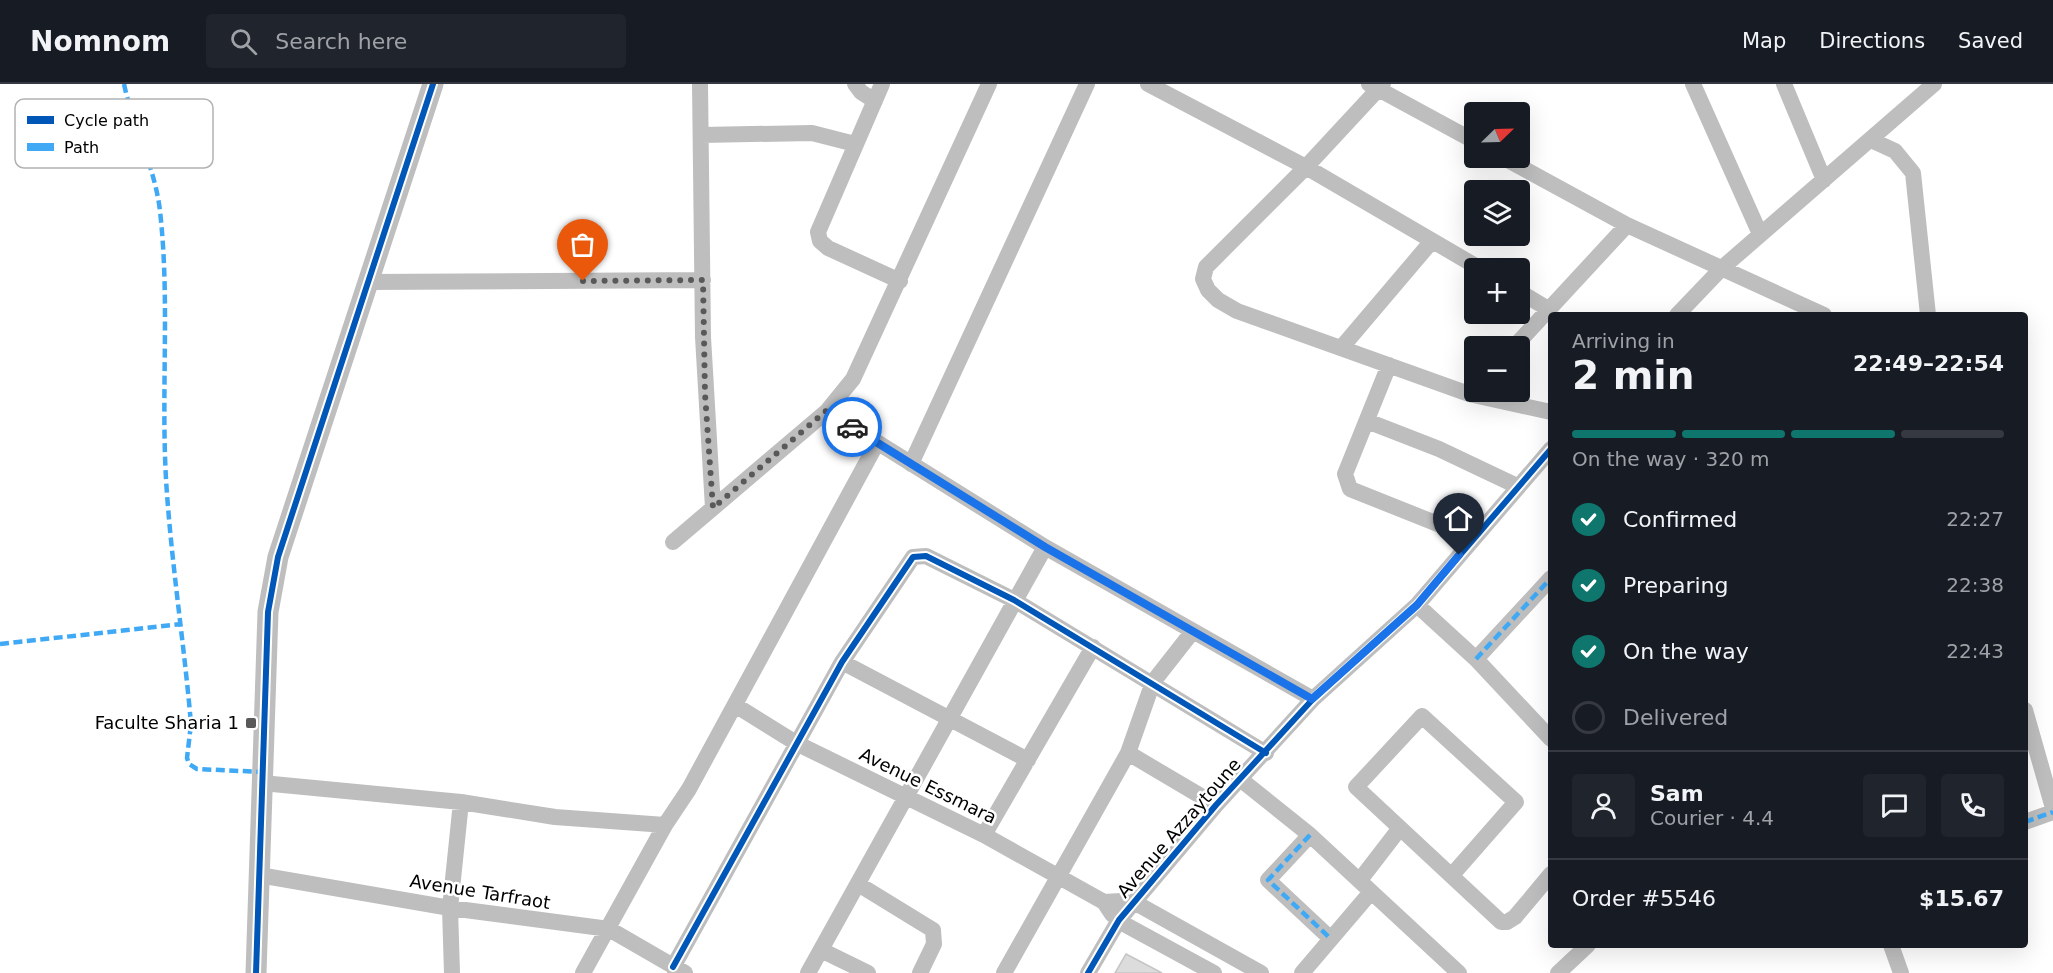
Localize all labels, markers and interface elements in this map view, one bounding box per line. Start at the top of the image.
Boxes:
search box [206,14,626,68]
text: Nomnom [30,25,170,58]
icon: search [227,25,260,58]
text: Search here [275,29,407,54]
text: Map [1742,29,1786,53]
text: Directions [1819,29,1925,53]
text: Saved [1958,29,2023,53]
legend [15,99,213,168]
north arrow [1464,102,1530,168]
map controls [1464,102,1530,402]
text: Cycle path [64,111,149,130]
text: Path [64,138,99,157]
button: layers [1464,180,1530,246]
pin [557,219,608,281]
icon: bag [566,228,599,261]
button: + [1464,258,1530,324]
text: Arriving in [1572,329,1675,353]
button: − [1464,336,1530,402]
text: 22:49–22:54 [1853,351,2004,376]
text: 2 min [1572,353,1694,398]
courier [822,397,882,457]
icon: car [836,411,869,444]
text: On the way · 320 m [1572,447,1770,471]
pin [1433,493,1484,555]
icon: home [1442,502,1475,535]
icon: check [1572,503,1605,536]
text: Confirmed [1623,507,1737,532]
text: 22:27 [1946,507,2004,531]
icon: check [1572,569,1605,602]
text: Preparing [1623,573,1729,598]
text: 22:38 [1946,573,2004,597]
icon: check [1572,635,1605,668]
text: On the way [1623,639,1749,664]
text: 22:43 [1946,639,2004,663]
text: Delivered [1623,705,1728,730]
place label: Faculte Sharia 1 [95,712,239,733]
marker: Faculte Sharia 1 [244,716,258,730]
street label: Avenue Essmara [856,743,1000,828]
street label: Avenue Azzaytoune [1112,754,1245,902]
button: person [1572,774,1635,837]
button: chat [1863,774,1926,837]
button: phone [1941,774,2004,837]
text: Sam [1650,781,1704,806]
text: Courier · 4.4 [1650,806,1774,830]
street label: Avenue Tarfraot [408,870,552,913]
text: Order #5546 [1572,886,1716,911]
text: $15.67 [1919,886,2004,911]

